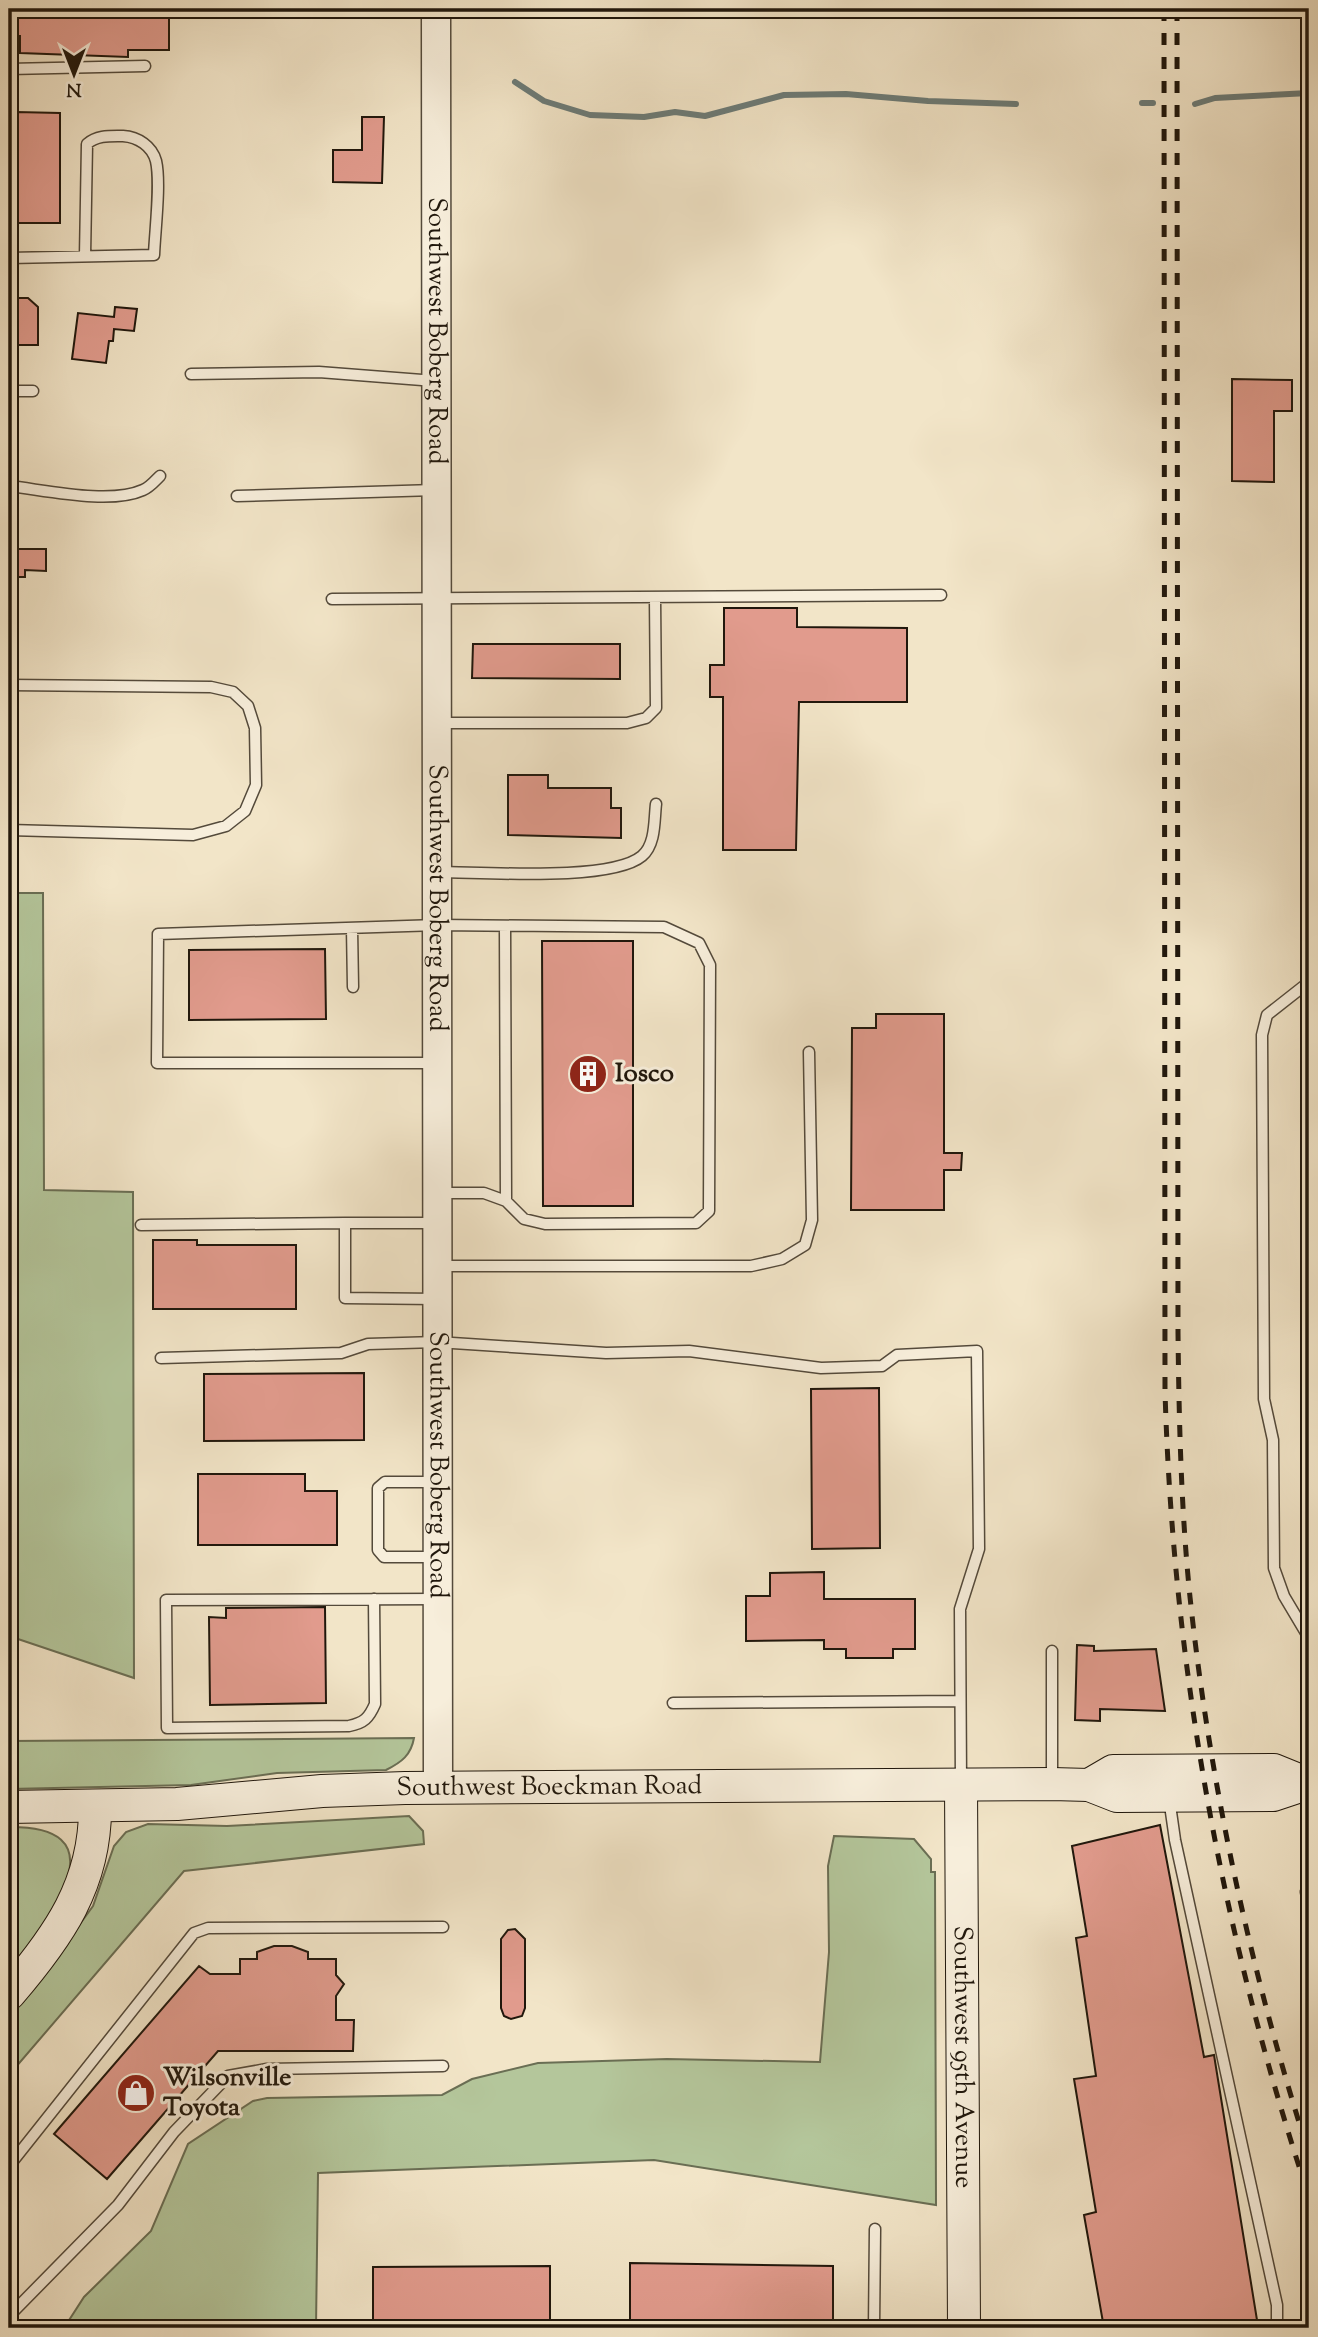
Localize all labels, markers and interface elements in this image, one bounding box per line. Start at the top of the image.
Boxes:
north arrow [38,38,108,108]
text: N [66,75,82,102]
street label: Southwest Boberg Road [418,197,455,465]
street label: Southwest Boberg Road [418,764,456,1032]
building icon: Iosco [567,1053,609,1095]
place label: Iosco [615,1056,674,1093]
street label: Southwest Boberg Road [419,1331,456,1599]
street label: Southwest Boeckman Road [396,1768,703,1807]
street label: Southwest 95th Avenue [943,1926,982,2188]
place label: Wilsonville Toyota [163,2060,291,2127]
shop icon: Wilsonville Toyota [115,2072,157,2114]

